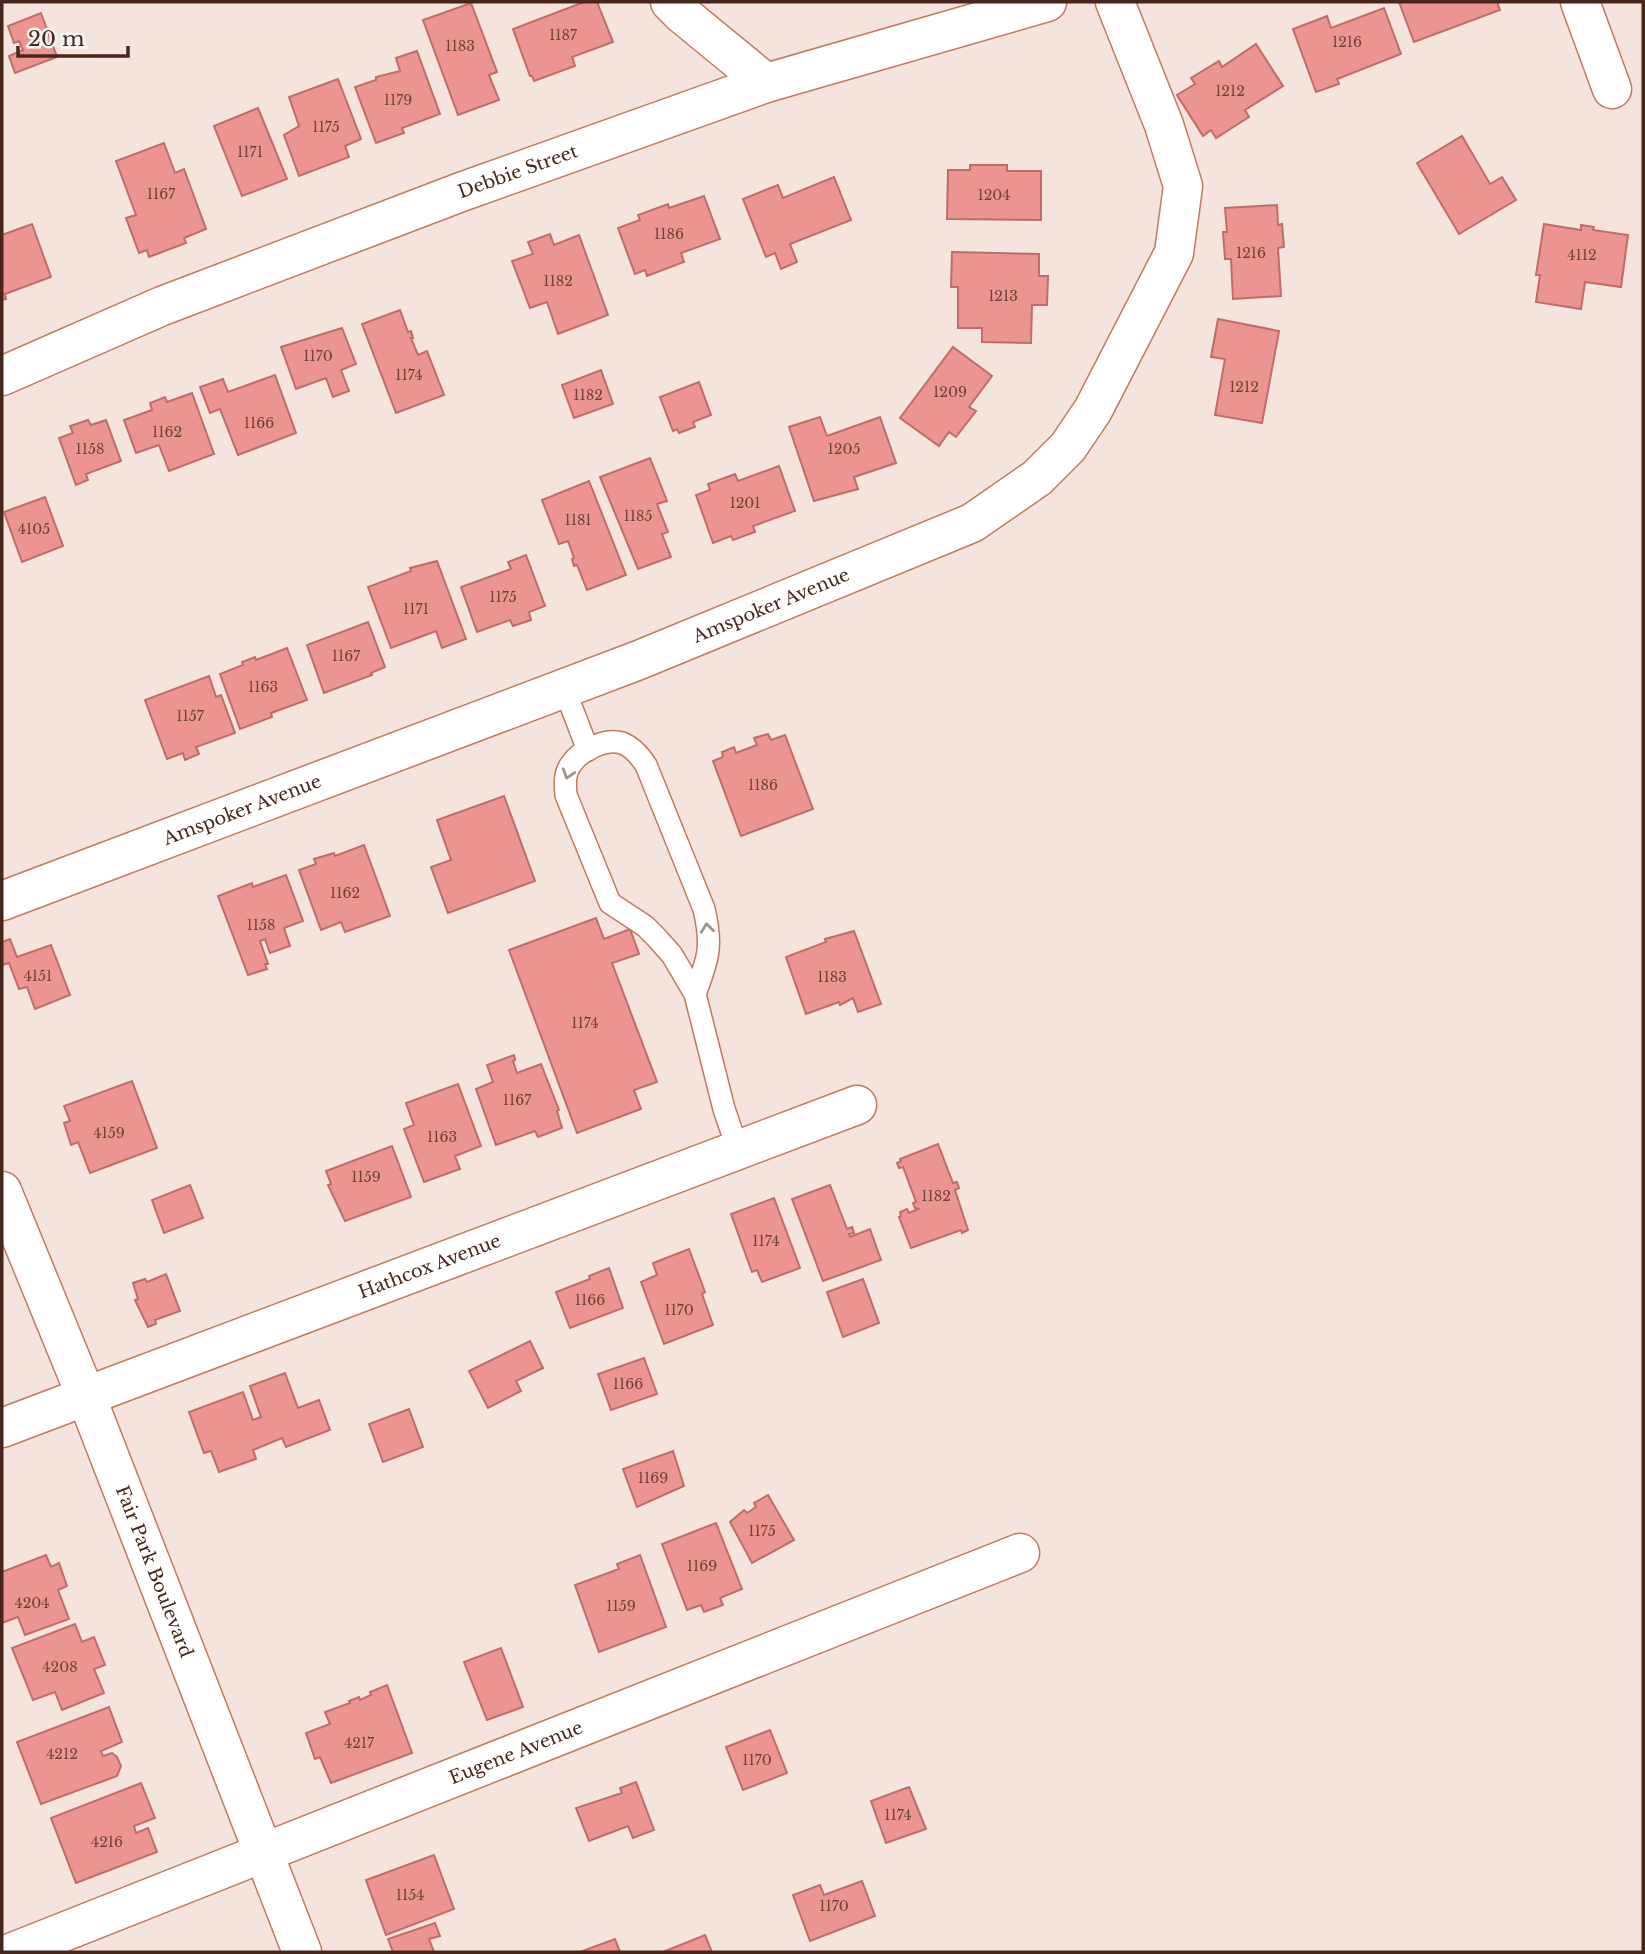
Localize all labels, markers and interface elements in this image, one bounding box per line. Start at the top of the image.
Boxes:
scale bar [18,14,128,58]
text: 20 m [28,26,85,52]
house number: 1187 [549,26,578,44]
house number: 1216 [1332,33,1362,51]
house number: 1183 [445,37,475,55]
house number: 1212 [1215,82,1245,100]
house number: 1179 [384,91,412,109]
house number: 1175 [312,118,340,136]
street label: Debbie Street [455,140,581,203]
house number: 1171 [237,143,263,161]
house number: 1167 [147,185,176,203]
house number: 1204 [977,186,1011,204]
house number: 1186 [654,225,684,243]
house number: 1216 [1236,244,1266,262]
house number: 4112 [1567,246,1597,264]
house number: 1182 [543,272,573,290]
house number: 1213 [988,287,1018,305]
house number: 1170 [303,347,333,365]
house number: 1174 [395,366,423,384]
house number: 1212 [1229,378,1259,396]
house number: 1209 [933,383,967,401]
house number: 1182 [573,386,603,404]
house number: 1166 [244,414,274,432]
house number: 1162 [152,423,182,441]
house number: 1158 [76,440,104,458]
house number: 1205 [828,440,860,458]
house number: 1201 [729,494,761,512]
house number: 1185 [624,507,653,525]
house number: 1181 [564,511,592,529]
house number: 4105 [18,520,50,538]
street label: Amspoker Avenue [689,564,853,648]
house number: 1175 [489,588,517,606]
house number: 1171 [403,600,429,618]
house number: 1167 [332,647,361,665]
house number: 1163 [248,678,278,696]
house number: 1157 [176,707,205,725]
one-way arrow [562,767,577,780]
street label: Amspoker Avenue [159,770,325,850]
house number: 1186 [748,776,778,794]
house number: 1162 [330,884,360,902]
house number: 1158 [247,916,275,934]
one-way arrow [700,922,715,934]
house number: 4151 [24,967,52,985]
house number: 1183 [817,968,847,986]
house number: 1174 [571,1014,599,1032]
house number: 1167 [503,1091,532,1109]
house number: 4159 [93,1124,125,1142]
house number: 1163 [427,1128,457,1146]
house number: 1159 [351,1168,381,1186]
house number: 1182 [921,1187,951,1205]
street label: Hathcox Avenue [355,1230,504,1303]
house number: 1174 [752,1232,780,1250]
house number: 1166 [575,1291,605,1309]
house number: 1170 [664,1301,694,1319]
house number: 1166 [613,1375,643,1393]
house number: 1169 [638,1469,668,1487]
street label: Fair Park Boulevard [111,1483,198,1661]
house number: 1175 [748,1522,776,1540]
house number: 1169 [687,1557,717,1575]
house number: 4204 [15,1594,50,1612]
house number: 1159 [606,1597,636,1615]
house number: 4208 [42,1658,78,1676]
street label: Eugene Avenue [446,1716,586,1789]
house number: 4217 [344,1734,375,1752]
house number: 4212 [46,1745,78,1763]
house number: 1170 [742,1751,772,1769]
house number: 1174 [884,1806,912,1824]
house number: 4216 [91,1833,123,1851]
house number: 1154 [396,1886,424,1904]
house number: 1170 [819,1897,849,1915]

